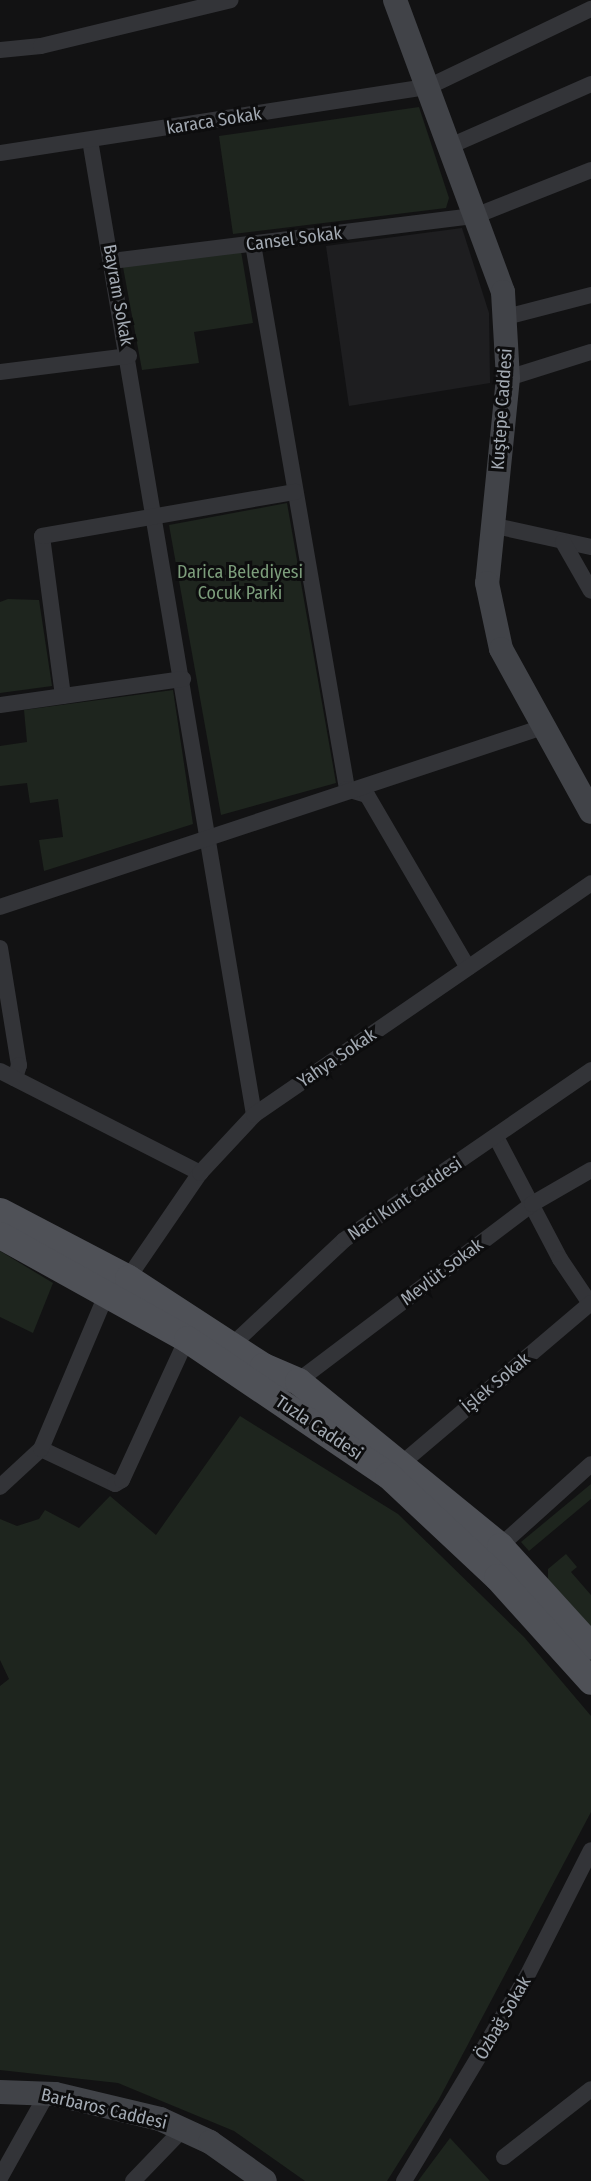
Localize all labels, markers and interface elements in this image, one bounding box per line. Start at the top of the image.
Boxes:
street label: karaca Sokak [165,103,263,139]
street label: Cansel Sokak [245,222,343,256]
street label: Bayram Sokak [98,243,138,347]
street label: Kuştepe Caddesi [487,347,517,471]
park label: Darica Belediyesi Cocuk Parki [177,562,303,604]
street label: Yahya Sokak [294,1024,380,1092]
street label: Naci Kunt Caddesi [344,1153,466,1245]
street label: Mevlüt Sokak [397,1234,487,1310]
street label: İşlek Sokak [458,1348,534,1418]
street label: Tuzla Caddesi [271,1391,367,1465]
street label: Özbağ Sokak [470,1972,536,2064]
street label: Barbaros Caddesi [39,2084,169,2134]

